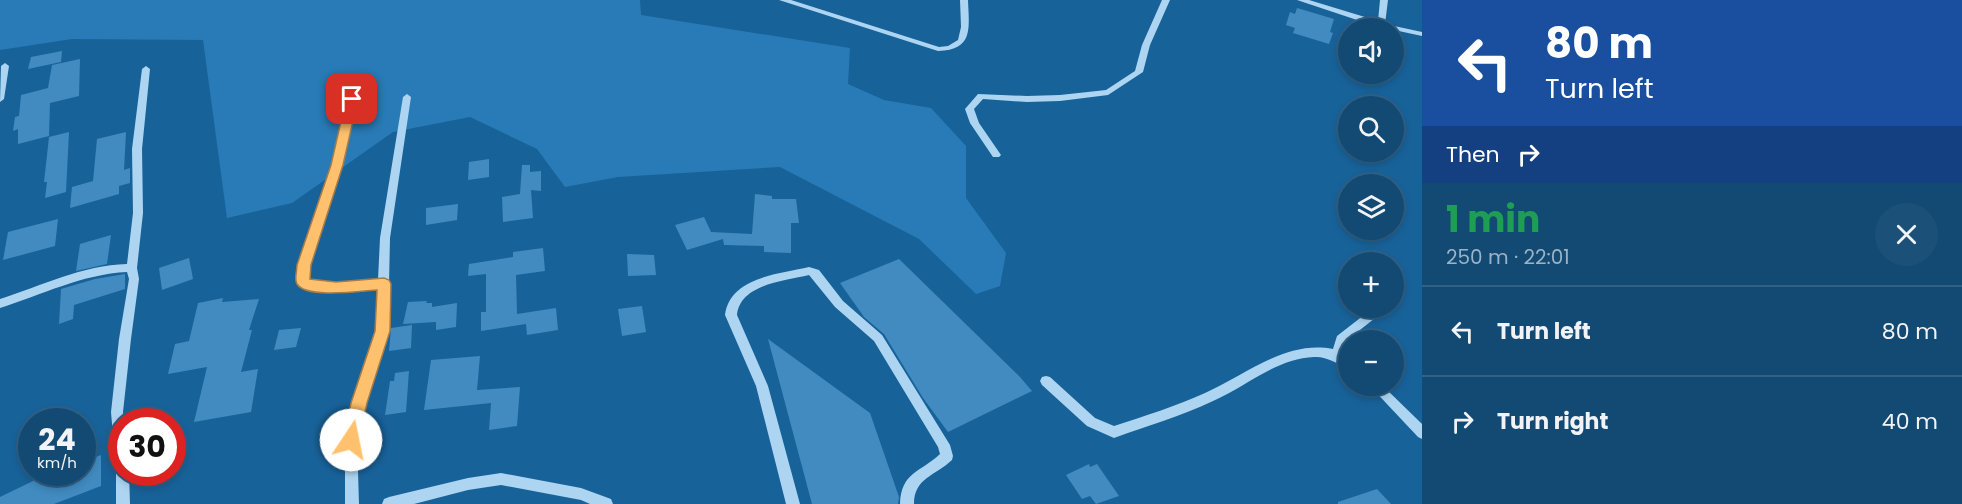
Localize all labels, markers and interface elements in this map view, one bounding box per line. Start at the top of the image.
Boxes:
text: 80 m [1545,14,1653,73]
map controls [1338,18,1404,396]
button: sound [1338,18,1404,84]
icon: left [1446,24,1524,102]
text: Turn left [1545,70,1654,107]
pin [326,73,377,124]
icon: arrive [335,82,368,115]
button: search [1338,96,1404,162]
icon: right [1512,138,1545,171]
text: Then [1446,139,1500,170]
button: layers [1338,174,1404,240]
text: 1 min [1446,194,1540,245]
button: close [1875,203,1938,266]
text: 250 m · 22:01 [1446,243,1570,271]
button: + [1338,252,1404,318]
icon: left [1446,315,1479,348]
text: Turn left [1497,316,1591,347]
text: 80 m [1882,316,1938,347]
button: − [1338,330,1404,396]
icon: right [1446,405,1479,438]
text: Turn right [1497,406,1608,437]
text: 40 m [1882,406,1938,437]
speed limit sign: 30 [108,408,186,486]
position arrow [319,408,383,472]
text: 24 [38,418,76,461]
text: km/h [37,452,77,473]

